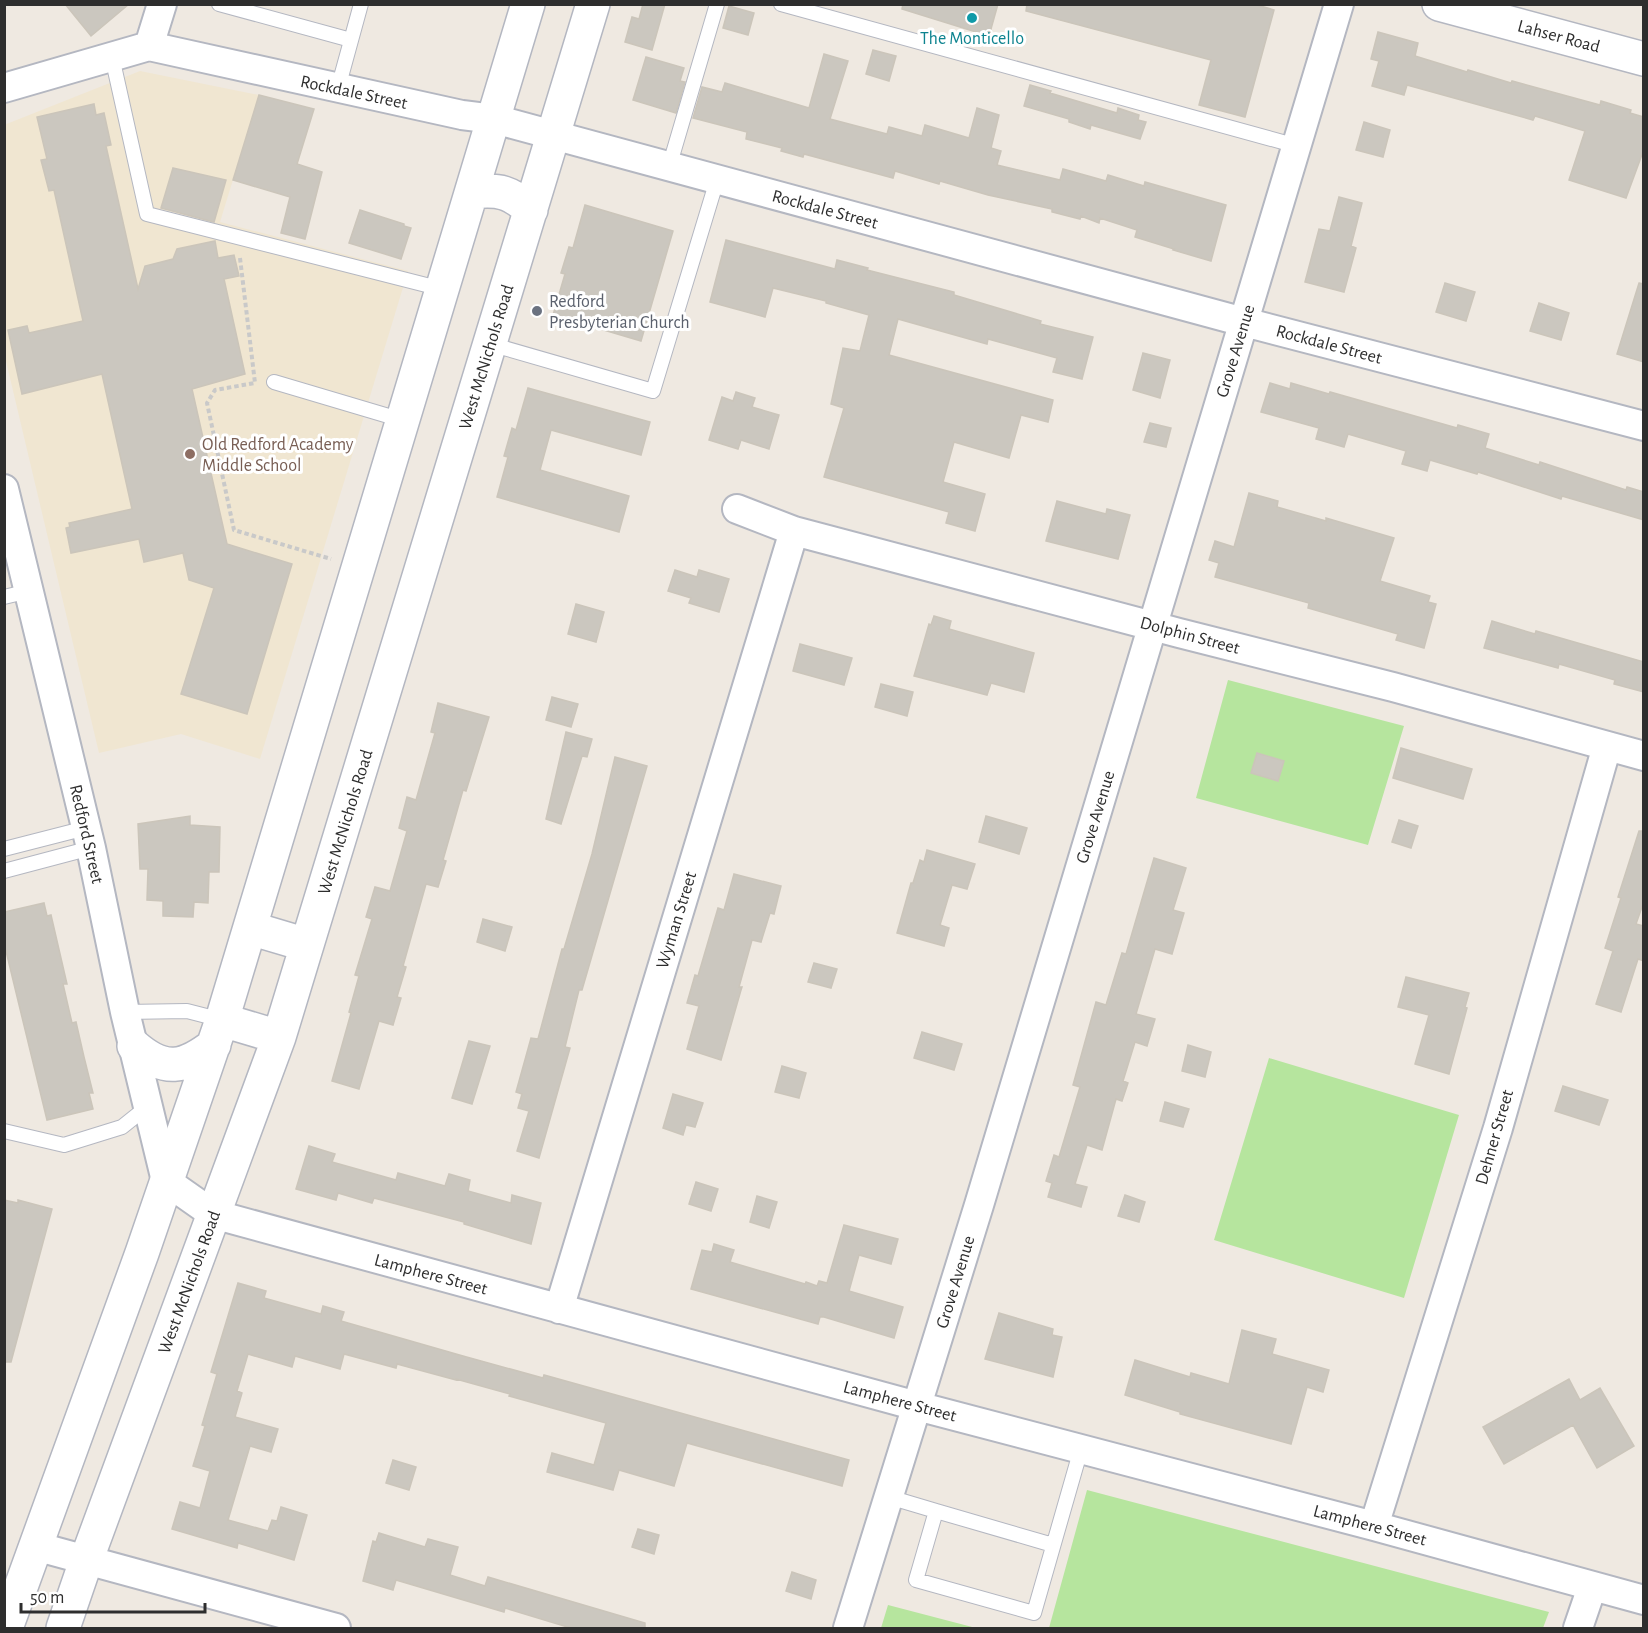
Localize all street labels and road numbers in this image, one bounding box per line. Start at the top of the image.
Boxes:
street label: Lahser Road [1515,17,1602,57]
street label: Rockdale Street [299,73,409,113]
street label: Rockdale Street [770,187,880,233]
street label: West McNichols Road [456,283,518,432]
street label: Grove Avenue [1213,303,1259,400]
street label: Rockdale Street [1274,322,1384,368]
street label: Dolphin Street [1138,614,1242,658]
street label: West McNichols Road [315,748,377,897]
street label: Grove Avenue [1073,769,1119,866]
street label: Redford Street [66,783,106,886]
street label: Wyman Street [654,869,700,971]
street label: Dehner Street [1473,1088,1517,1187]
street label: West McNichols Road [156,1208,224,1356]
street label: Grove Avenue [933,1234,979,1331]
street label: Lamphere Street [372,1251,489,1299]
street label: Lamphere Street [841,1378,958,1426]
street label: Lamphere Street [1311,1502,1428,1550]

